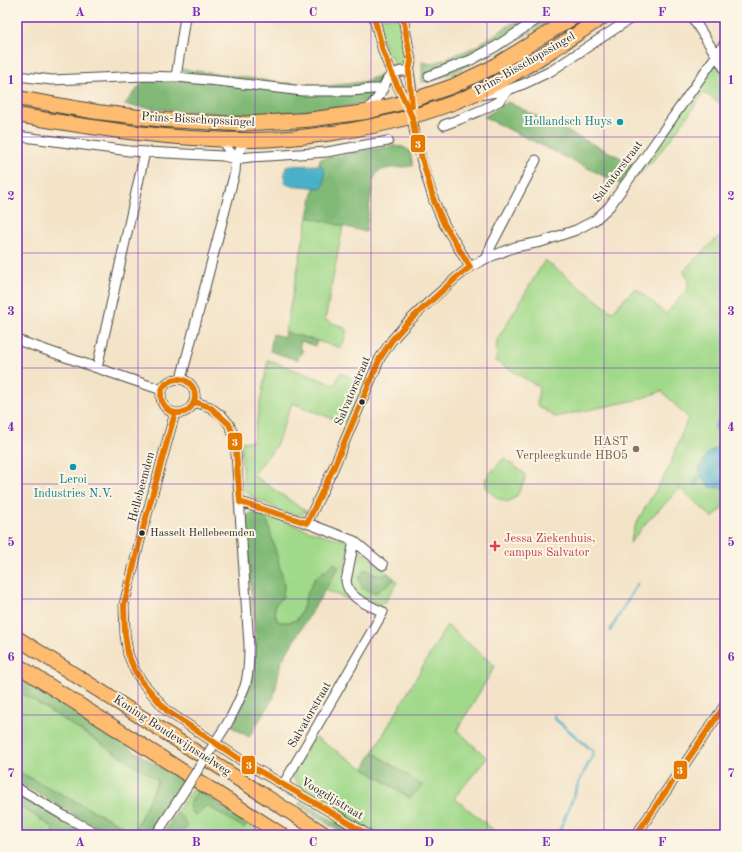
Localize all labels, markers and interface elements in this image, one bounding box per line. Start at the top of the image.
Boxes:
text: A [75,6,85,19]
text: B [191,6,201,19]
text: C [309,6,317,19]
text: D [424,6,434,19]
text: E [542,6,551,19]
text: F [658,6,667,19]
street label: Prins-Bisschopssingel [473,30,577,98]
text: 1 [7,74,15,87]
text: 1 [727,74,735,87]
street label: Prins-Bisschopssingel [141,111,255,129]
place label: Hollandsch Huys [524,116,612,128]
marker: Hollandsch Huys [615,117,625,127]
line badge: 3 [410,134,426,153]
street label: Salvatorstraat [591,139,645,205]
text: 3 [415,140,421,151]
text: 2 [7,190,15,203]
text: 2 [727,190,735,203]
text: 3 [7,305,15,318]
text: 3 [727,305,735,318]
street label: Salvatorstraat [333,355,373,427]
unlabelled marker [357,397,367,407]
text: 4 [7,421,15,434]
text: 4 [727,421,735,434]
line badge: 3 [227,432,243,451]
place label: HAST Verpleegkunde HBO5 [515,436,628,462]
text: 3 [232,438,238,449]
marker: HAST Verpleegkunde HBO5 [631,444,641,454]
street label: Hellebeemden [127,450,157,523]
marker: Leroi Industries N.V. [68,462,78,472]
place label: Leroi Industries N.V. [34,474,112,500]
marker: Hasselt Hellebeemden [137,528,147,538]
place label: Hasselt Hellebeemden [150,528,255,539]
place label: Jessa Ziekenhuis, campus Salvator [504,533,595,559]
text: 5 [7,536,15,549]
text: 5 [727,536,735,549]
marker: Jessa Ziekenhuis, campus Salvator [489,540,501,552]
text: 6 [7,651,15,664]
text: 6 [727,651,735,664]
street label: Salvatorstraat [286,680,334,750]
street label: Koning Boudewijnsnelweg [111,694,233,779]
line badge: 3 [241,755,256,775]
line badge: 3 [673,760,688,780]
text: 3 [246,761,252,772]
text: 3 [677,766,683,777]
text: 7 [7,767,15,780]
text: 7 [727,767,735,780]
street label: Voogdijstraat [299,776,365,822]
text: A [75,836,85,849]
text: B [191,836,201,849]
text: C [309,836,317,849]
text: D [424,836,434,849]
text: E [542,836,551,849]
text: F [658,836,667,849]

